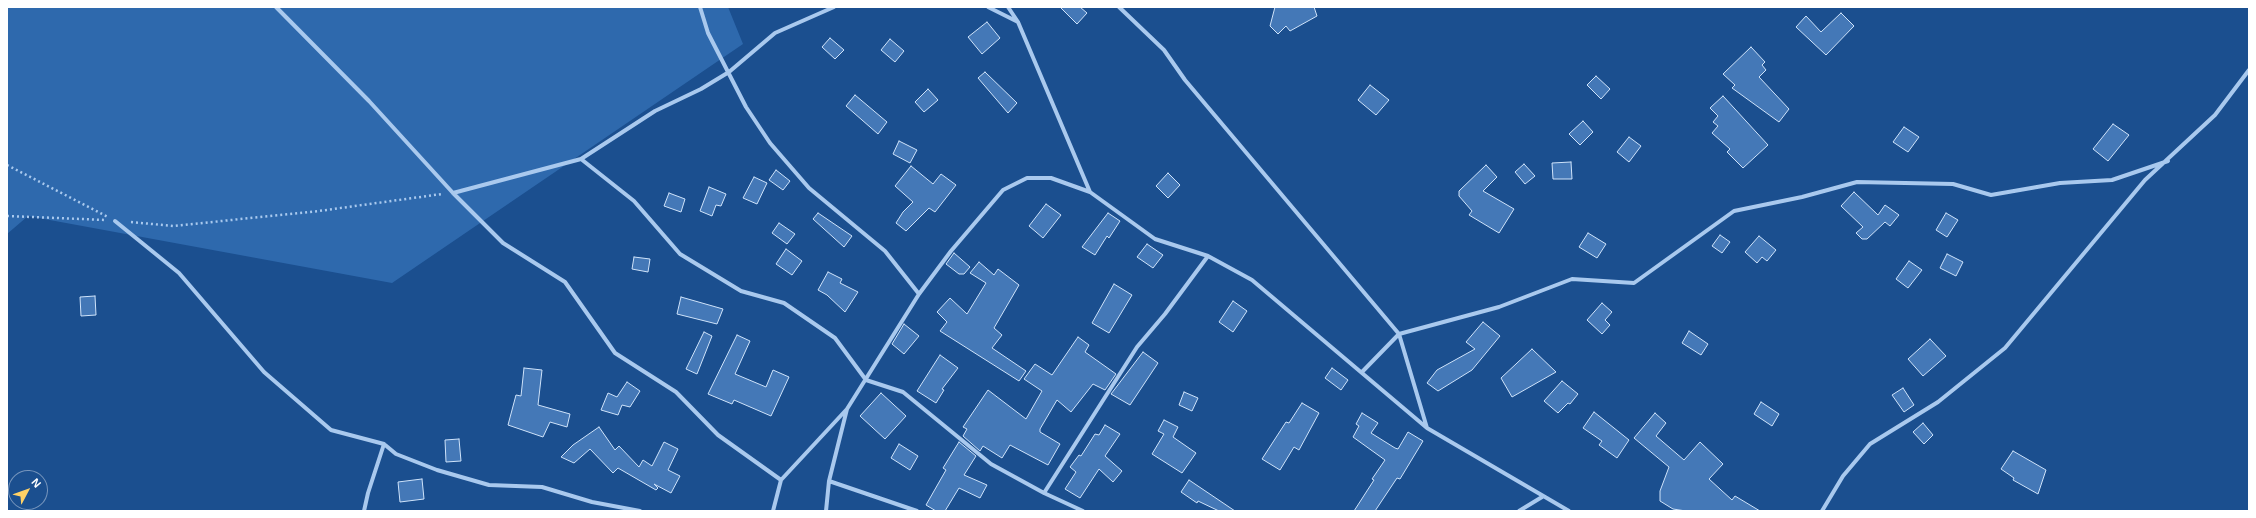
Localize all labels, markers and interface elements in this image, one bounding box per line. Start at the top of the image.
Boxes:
north arrow [8,470,48,510]
text: N [29,476,43,490]

